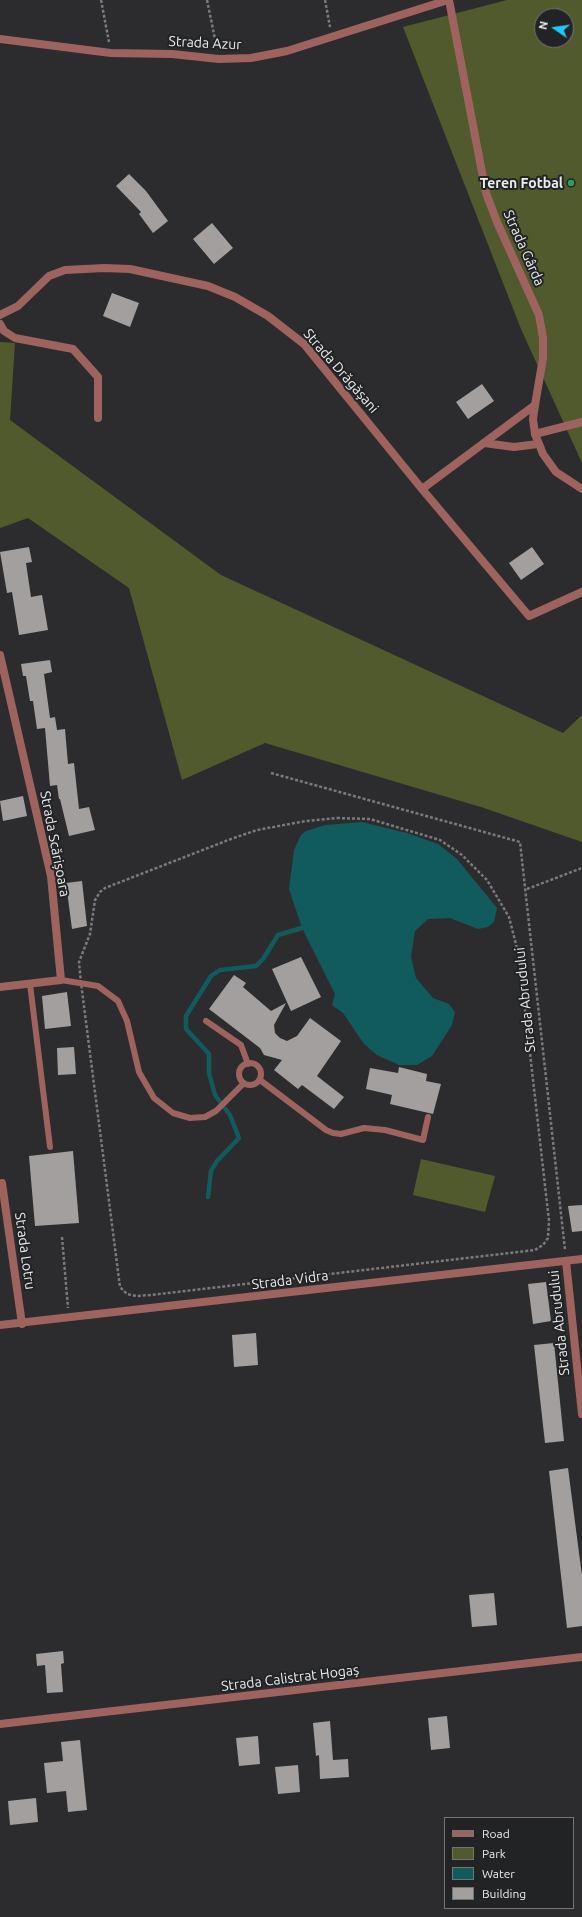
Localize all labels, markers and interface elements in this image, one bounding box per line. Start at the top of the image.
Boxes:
north arrow [534,8,574,48]
text: N [537,20,550,31]
street label: Strada Azur [168,33,242,53]
place label: Teren Fotbal [480,175,563,191]
marker: Teren Fotbal [566,178,576,188]
street label: Strada Gârda [500,208,548,288]
street label: Strada Drăgășani [300,325,382,417]
street label: Strada Scărișoara [36,790,74,898]
street label: Strada Abrudului [511,947,539,1053]
street label: Strada Lotru [11,1211,39,1291]
street label: Strada Vidra [251,1267,329,1293]
street label: Strada Abrudului [545,1270,573,1376]
street label: Strada Calistrat Hogaș [220,1661,360,1695]
legend [444,1817,574,1909]
text: Road [482,1827,510,1840]
text: Park [482,1847,506,1860]
text: Water [482,1867,515,1880]
text: Building [482,1887,526,1900]

